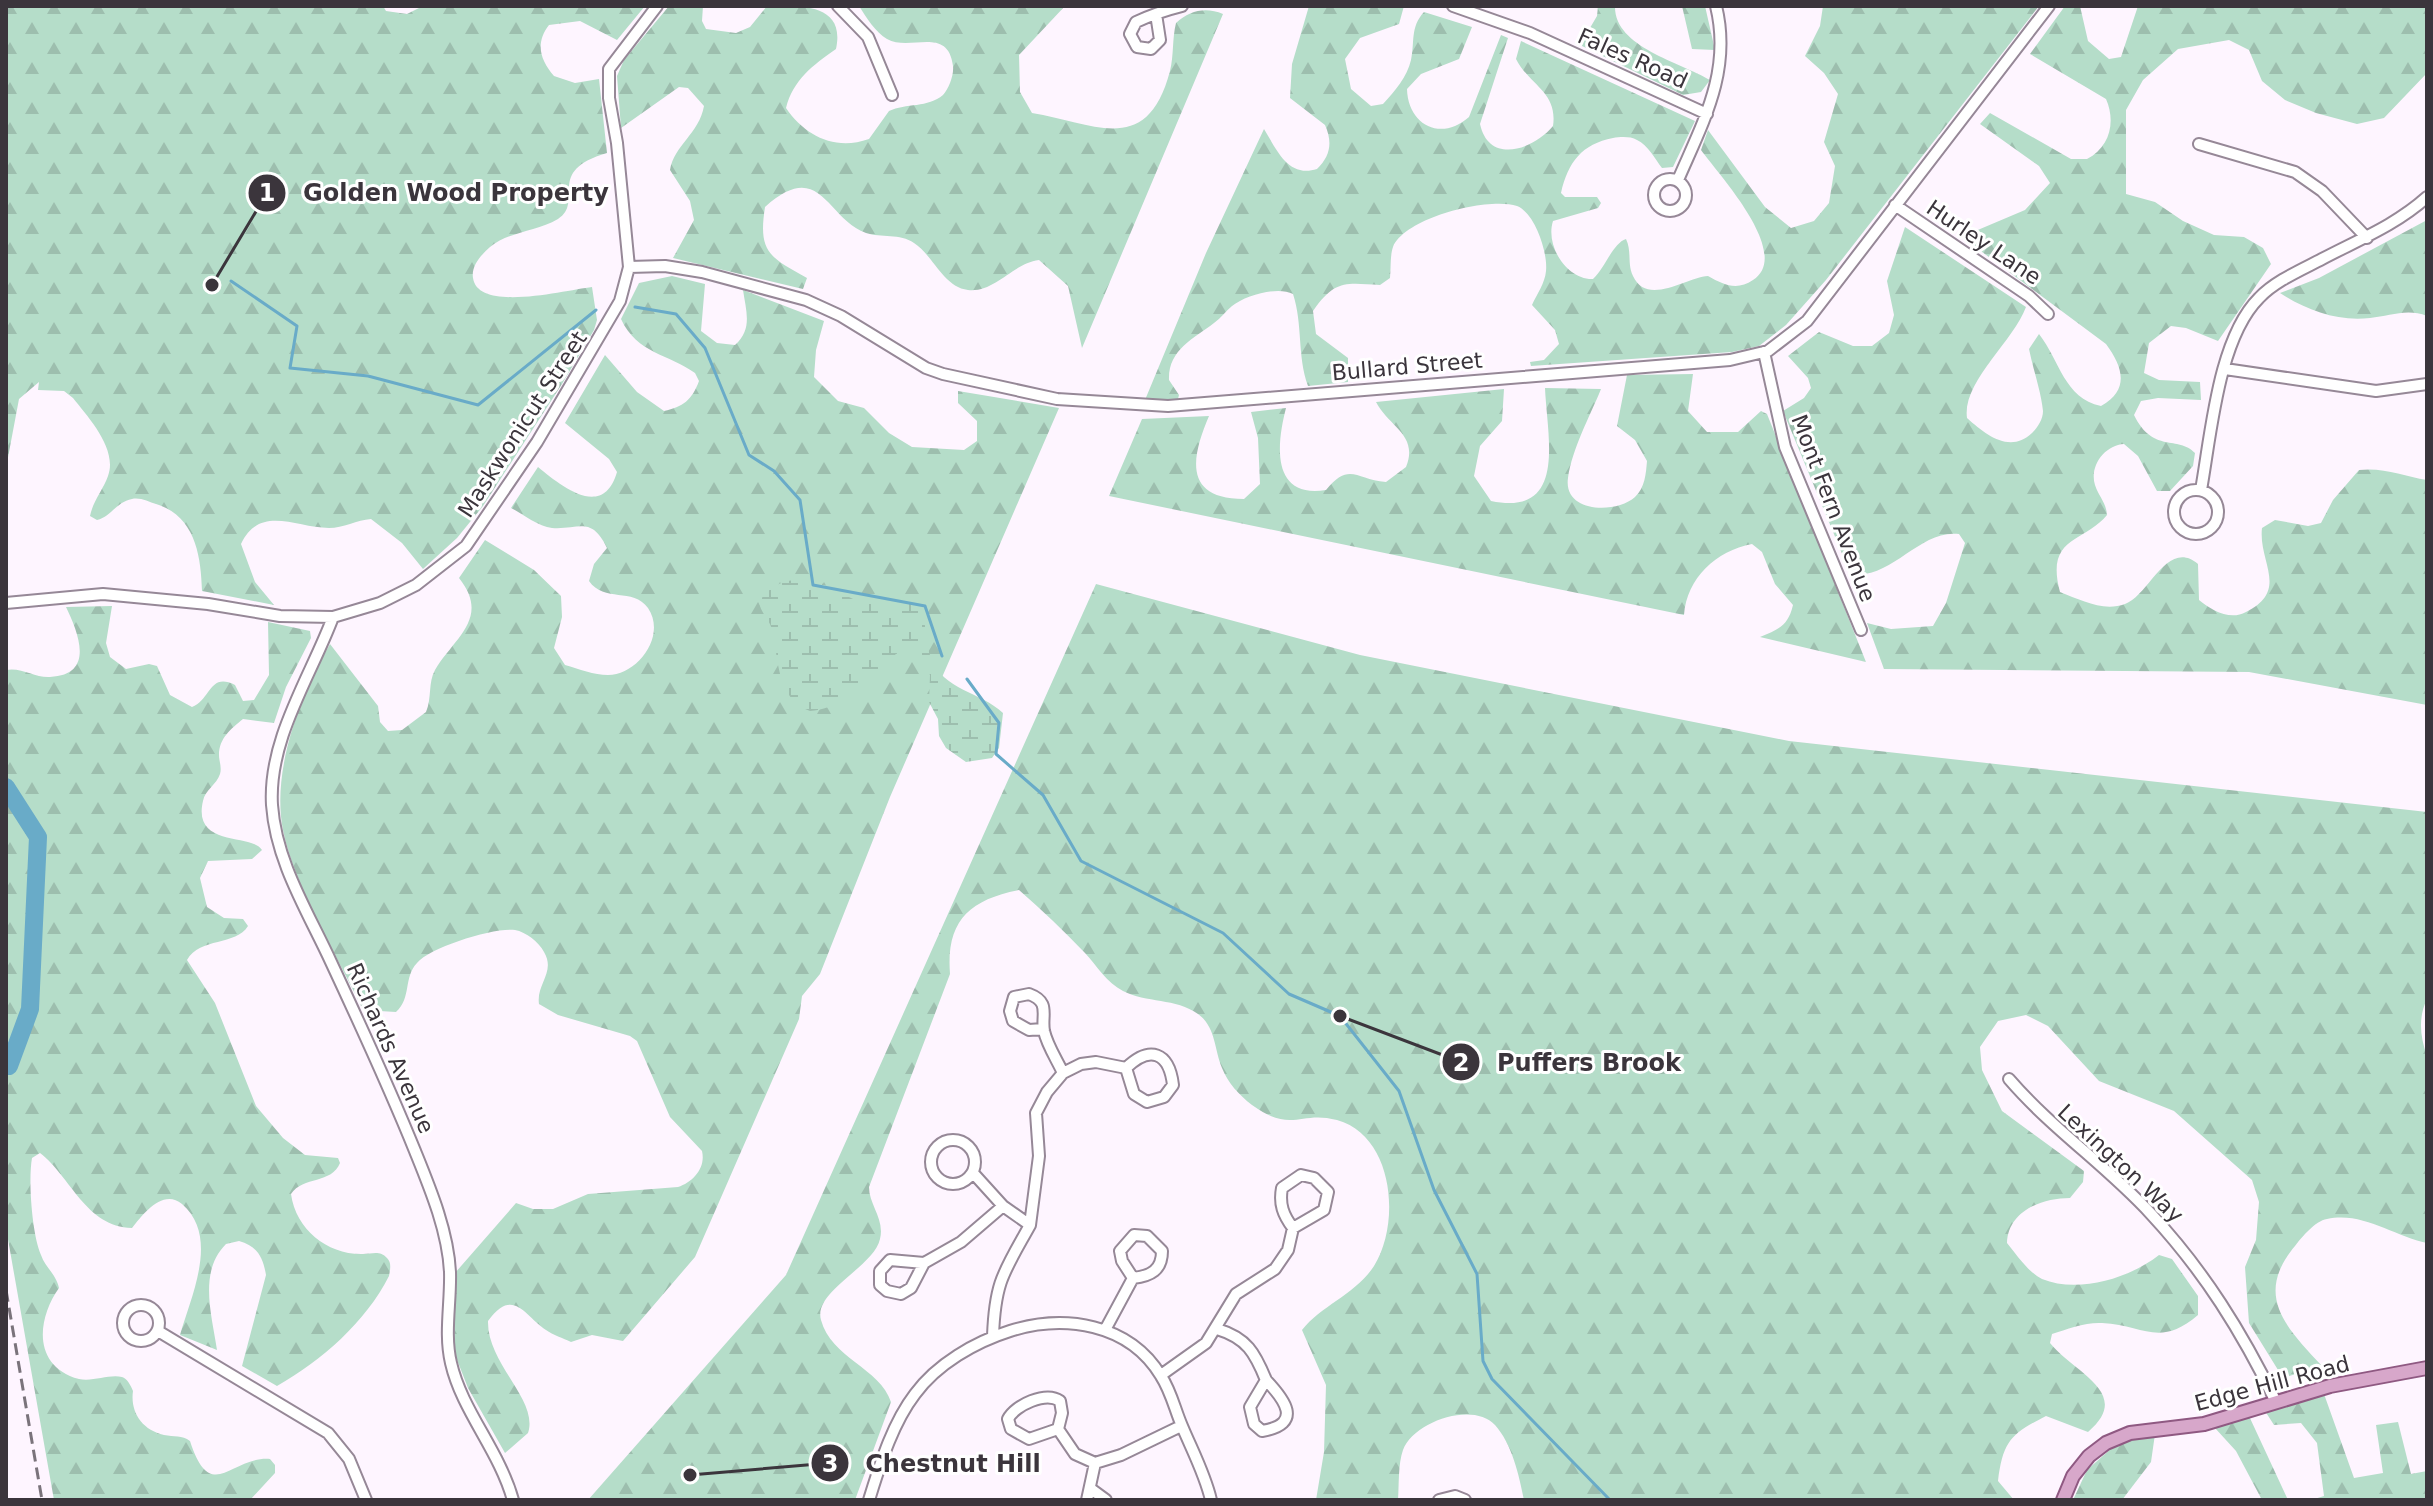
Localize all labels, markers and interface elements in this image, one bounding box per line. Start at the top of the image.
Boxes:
street label: Fales Road [1574,23,1692,94]
callout: Golden Wood Property [247,169,625,217]
text: 1 [259,179,275,207]
text: Golden Wood Property [303,179,609,207]
street label: Hurley Lane [1922,195,2046,290]
street label: Maskwonicut Street [453,326,592,522]
street label: Bullard Street [1331,347,1484,386]
street label: Mont Fern Avenue [1786,411,1881,605]
street label: Richards Avenue [342,959,439,1137]
callout: Puffers Brook [1441,1038,1697,1086]
text: 2 [1453,1049,1469,1077]
text: Puffers Brook [1497,1049,1682,1077]
street label: Lexington Way [2053,1099,2188,1228]
street label: Edge Hill Road [2192,1351,2352,1416]
callout: Chestnut Hill [810,1439,1057,1487]
text: 3 [822,1450,838,1478]
text: Chestnut Hill [865,1450,1041,1478]

